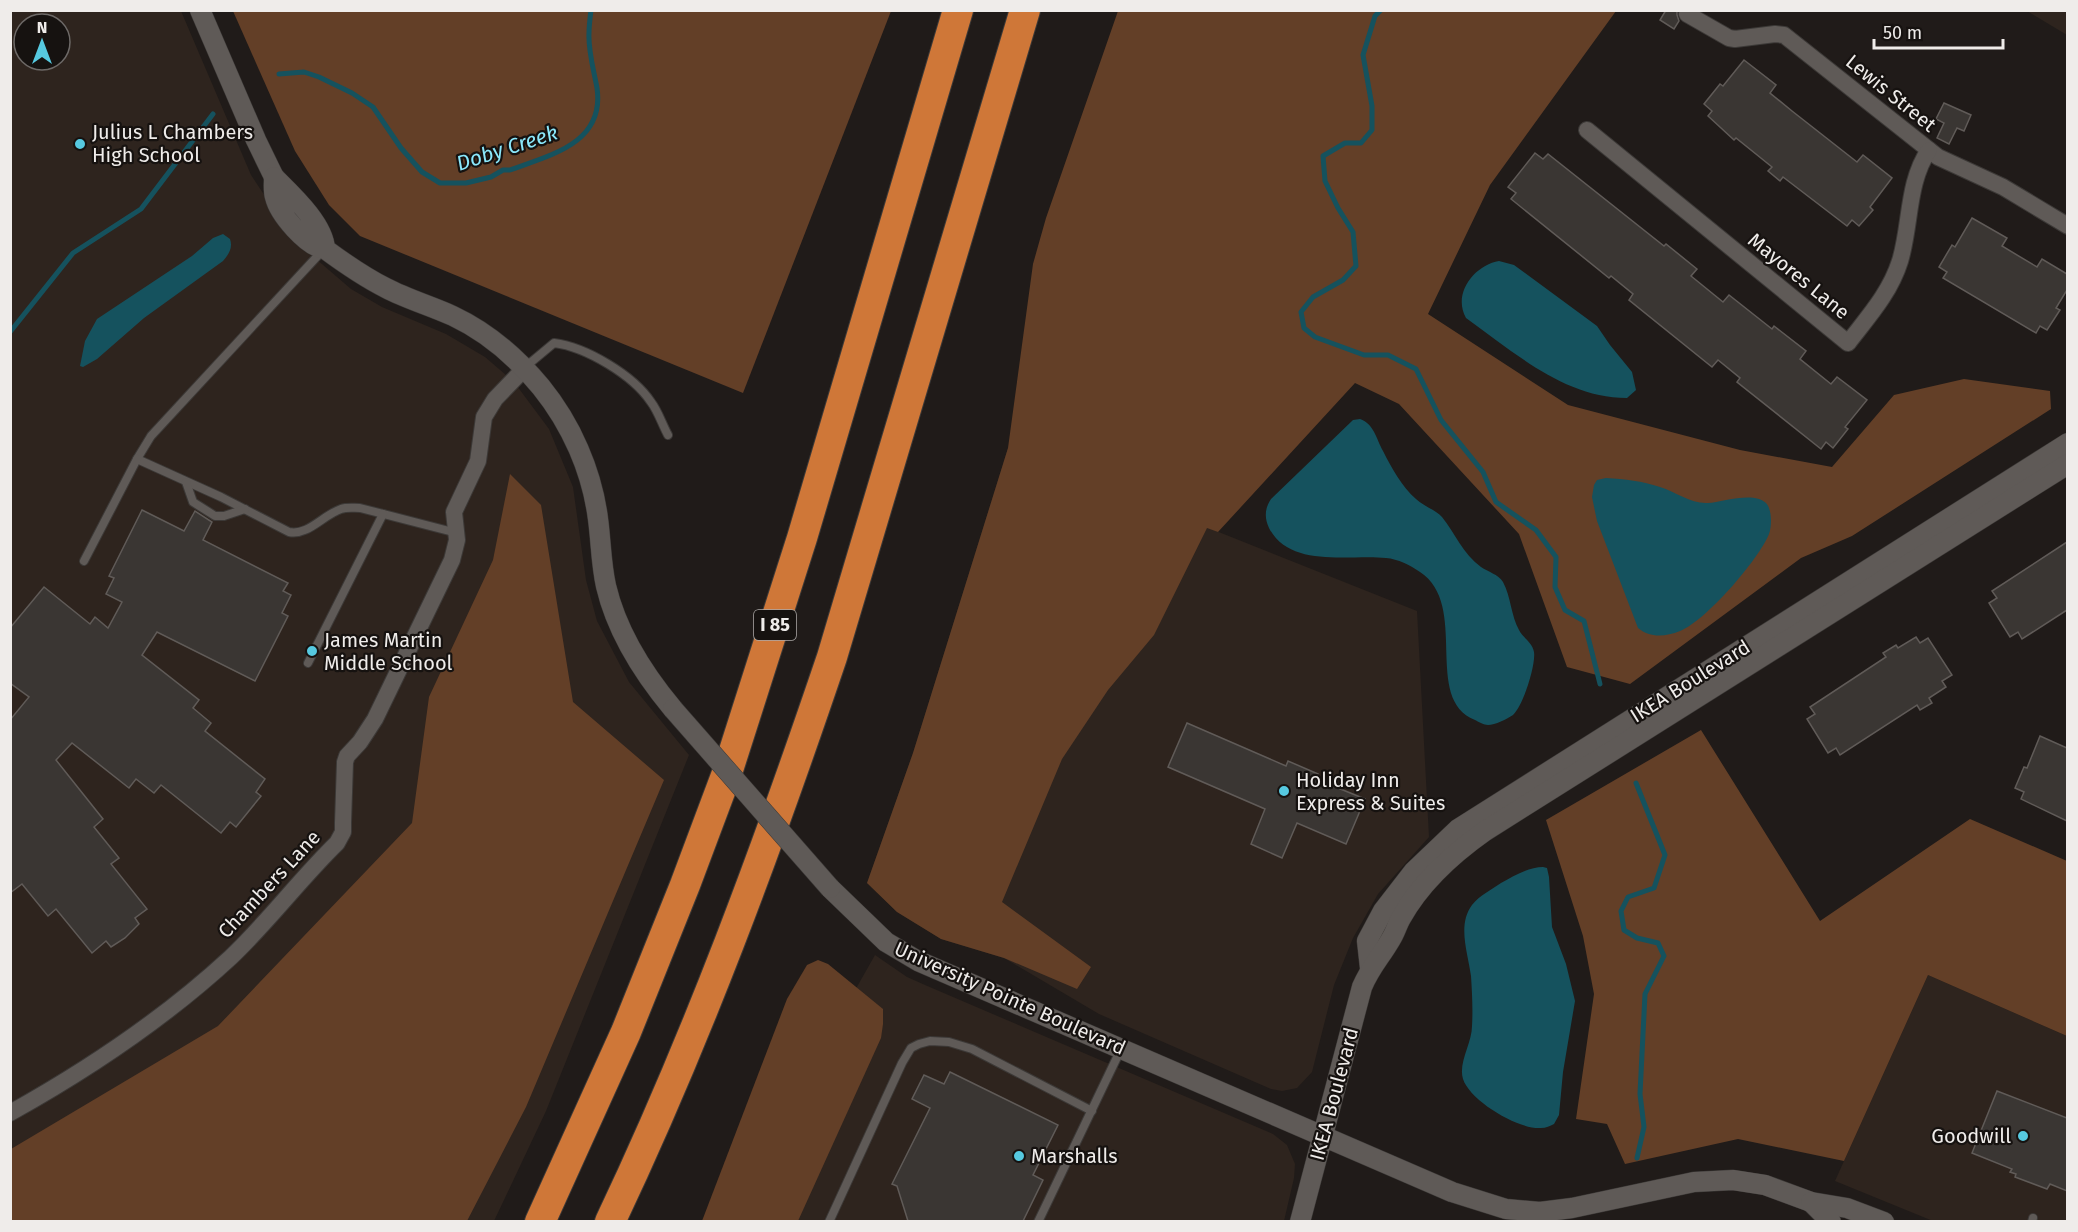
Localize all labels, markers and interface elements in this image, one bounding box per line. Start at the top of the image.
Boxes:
north arrow [12,12,72,72]
scale bar [1874,12,2003,50]
text: N [37,18,47,37]
text: 50 m [1883,22,1922,44]
street label: Lewis Street [1841,49,1942,137]
water label: Doby Creek [453,119,561,177]
place label: Julius L Chambers High School [92,120,253,167]
marker: Julius L Chambers High School [73,137,87,151]
street label: Mayores Lane [1743,228,1855,324]
road number: I 85 [754,610,796,640]
place label: James Martin Middle School [324,628,453,675]
street label: IKEA Boulevard [1626,635,1754,727]
marker: James Martin Middle School [305,644,319,658]
place label: Holiday Inn Express & Suites [1296,768,1445,815]
marker: Holiday Inn Express & Suites [1277,784,1291,798]
street label: Chambers Lane [213,825,325,943]
street label: University Pointe Boulevard [891,936,1129,1060]
street label: IKEA Boulevard [1305,1025,1363,1163]
place label: Goodwill [1931,1124,2011,1148]
marker: Goodwill [2016,1129,2030,1143]
place label: Marshalls [1031,1144,1118,1168]
marker: Marshalls [1012,1149,1026,1163]

